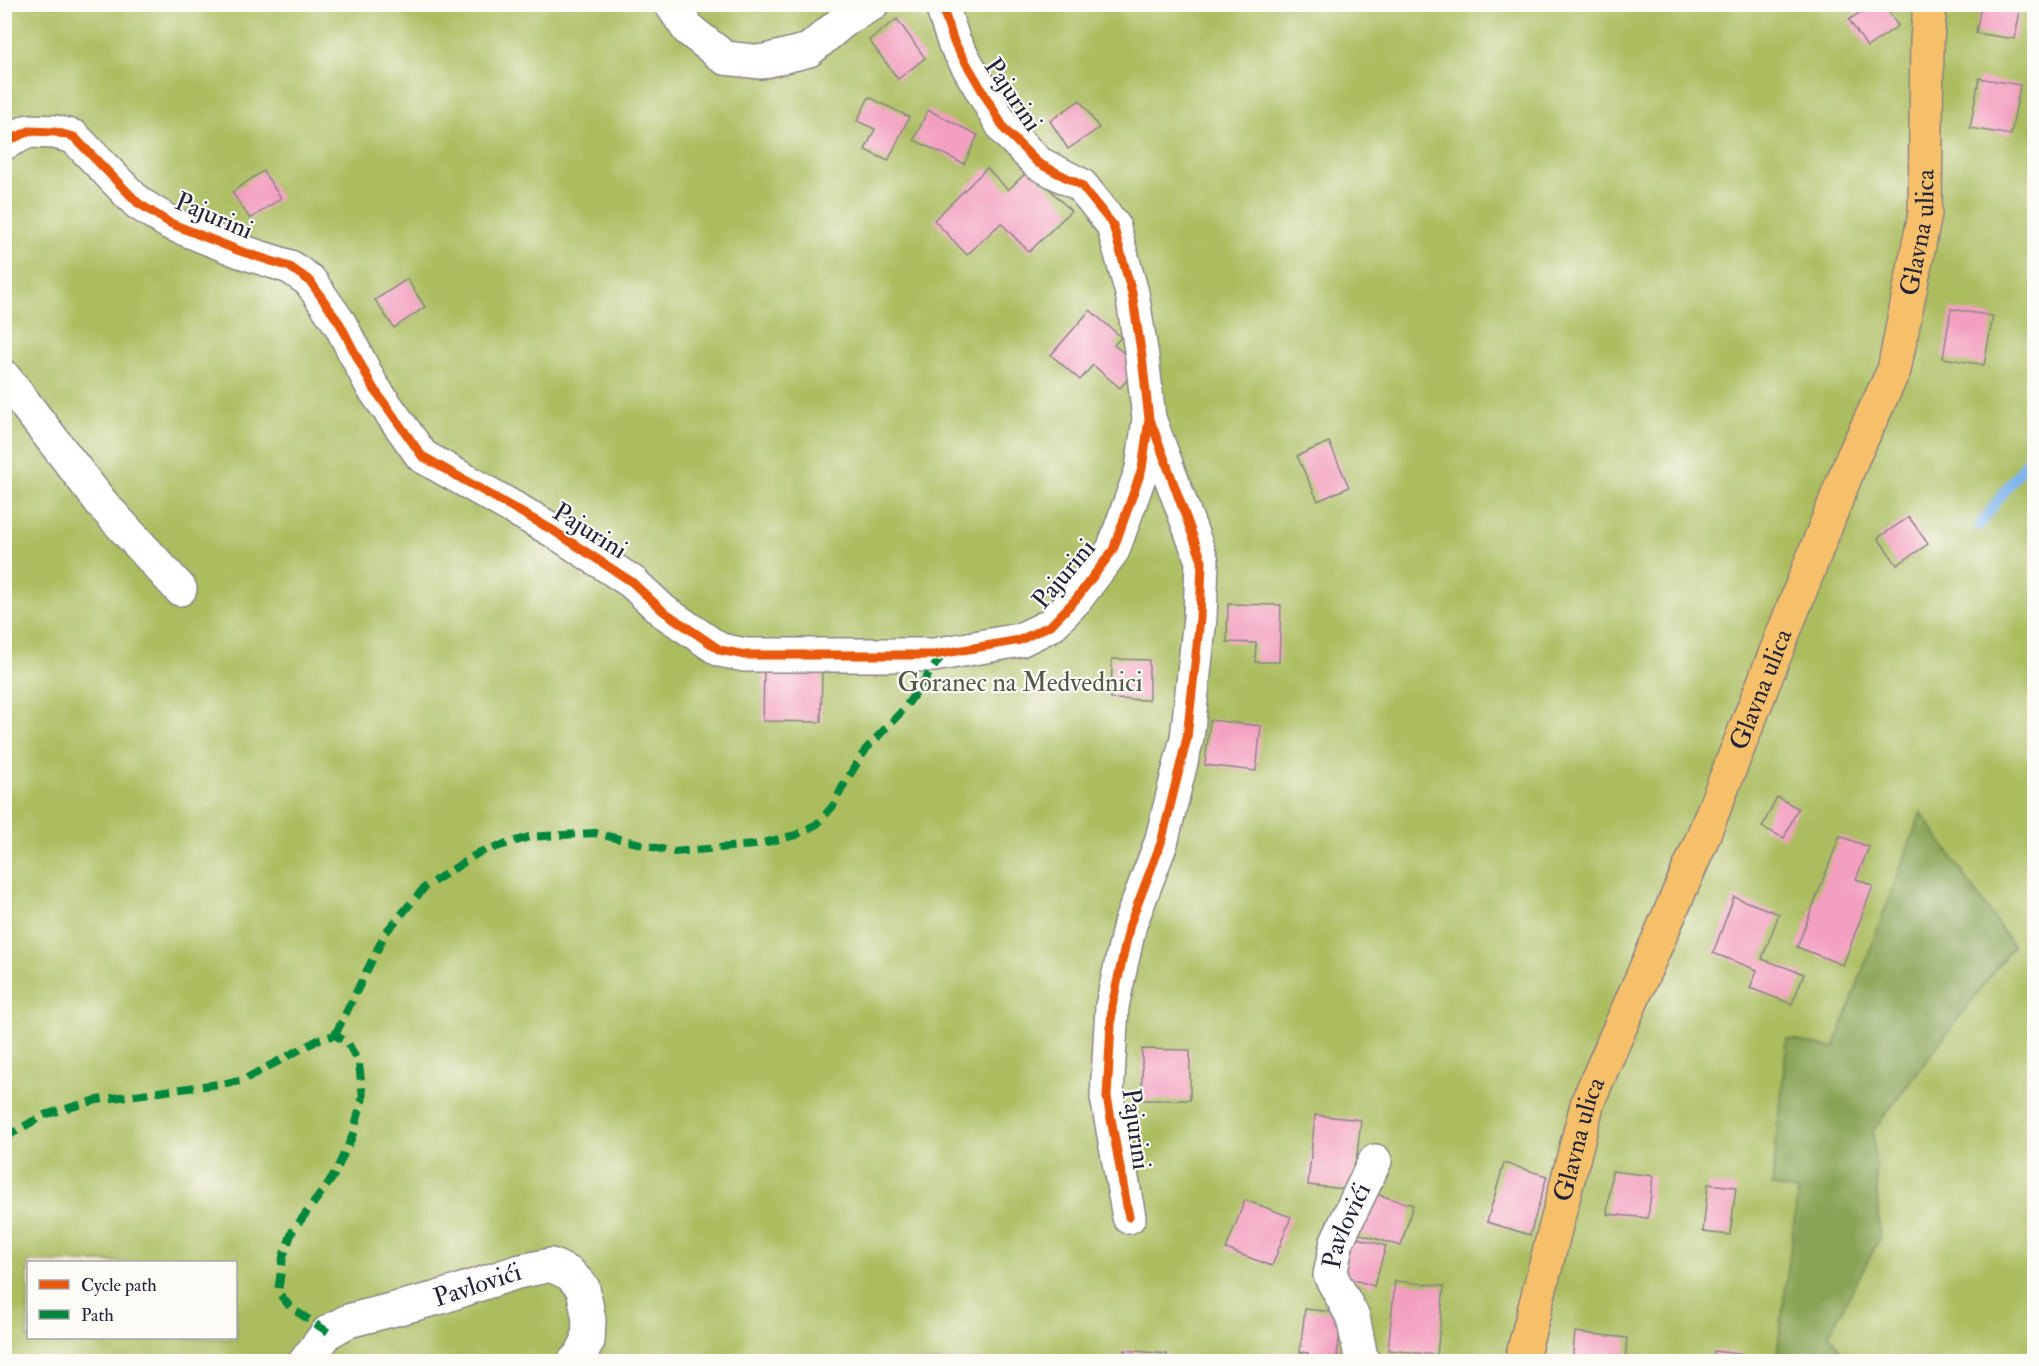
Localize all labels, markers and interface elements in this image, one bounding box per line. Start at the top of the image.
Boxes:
street label: Pajurini [977,52,1049,138]
street label: Glavna ulica [1893,169,1942,299]
street label: Pajurini [170,185,258,247]
street label: Pajurini [547,496,633,566]
street label: Pajurini [1025,532,1103,616]
street label: Glavna ulica [1723,624,1800,755]
park label: Goranec na Medvednici [897,667,1143,699]
street label: Glavna ulica [1547,1072,1613,1205]
street label: Pajurini [1114,1086,1158,1172]
street label: Pavlovići [1316,1178,1378,1271]
street label: Pavlovići [430,1256,525,1314]
legend [27,1261,237,1339]
text: Cycle path [81,1274,157,1297]
text: Path [81,1304,114,1327]

